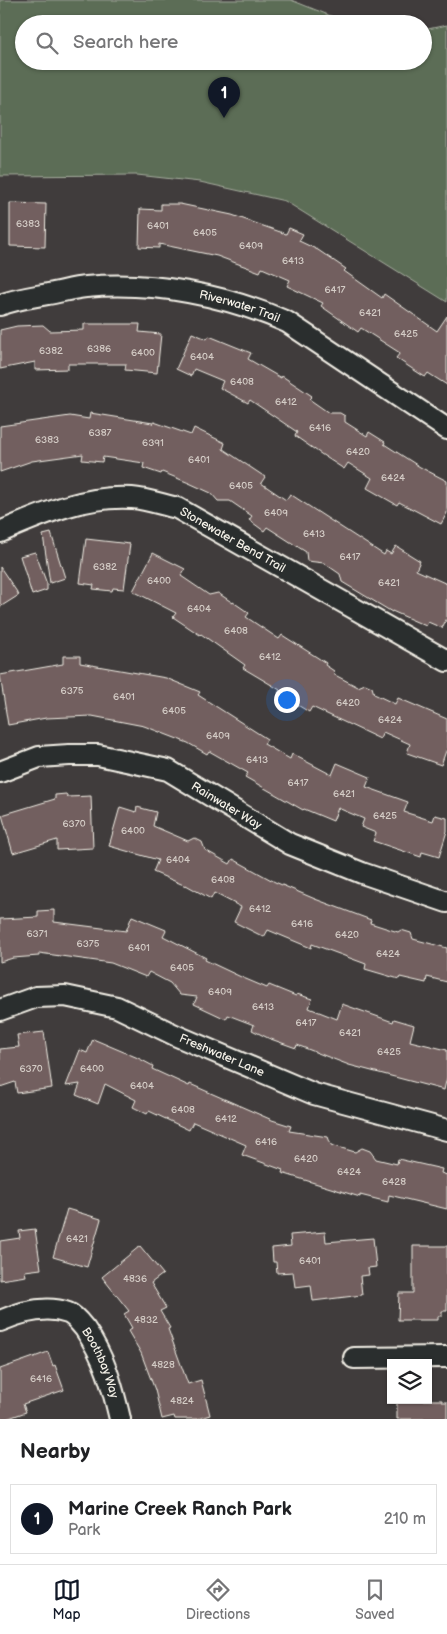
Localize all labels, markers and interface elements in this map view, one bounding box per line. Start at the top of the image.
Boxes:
search box [15,15,432,70]
icon: search [33,29,61,57]
text: Search here [73,31,178,54]
pin: 1 [208,77,240,118]
house number: 6383 [16,218,40,230]
house number: 6401 [147,220,169,232]
house number: 6405 [193,227,217,239]
house number: 6409 [239,240,263,252]
house number: 6413 [282,255,304,267]
house number: 6417 [325,284,346,296]
street label: Riverwater Trail [198,287,282,326]
house number: 6421 [359,307,381,319]
house number: 6425 [394,328,418,340]
house number: 6386 [87,343,111,355]
house number: 6382 [39,345,63,357]
house number: 6400 [131,347,155,359]
house number: 6404 [190,351,214,363]
house number: 6408 [230,376,254,388]
house number: 6412 [275,396,297,408]
house number: 6416 [309,422,331,434]
house number: 6387 [89,427,112,439]
house number: 6383 [35,434,59,446]
house number: 6391 [142,437,164,449]
house number: 6420 [346,446,370,458]
house number: 6401 [188,454,210,466]
house number: 6424 [381,472,405,484]
house number: 6405 [229,480,253,492]
street label: Stonewater Bend Trail [177,504,288,576]
house number: 6409 [264,507,288,519]
house number: 6413 [303,528,325,540]
house number: 6417 [340,551,361,563]
house number: 6382 [93,561,117,573]
house number: 6400 [147,575,171,587]
house number: 6421 [378,577,400,589]
house number: 6404 [187,603,211,615]
house number: 6408 [224,625,248,637]
house number: 6412 [259,651,281,663]
house number: 6375 [61,685,84,697]
your location [274,687,300,713]
house number: 6401 [113,691,135,703]
house number: 6420 [336,697,360,709]
house number: 6405 [162,705,186,717]
house number: 6424 [378,714,402,726]
house number: 6409 [206,730,230,742]
house number: 6413 [246,754,268,766]
house number: 6417 [288,777,309,789]
street label: Rainwater Way [188,779,265,833]
house number: 6421 [333,788,355,800]
house number: 6425 [373,810,397,822]
house number: 6370 [62,818,86,830]
house number: 6400 [121,825,145,837]
house number: 6404 [166,854,190,866]
house number: 6408 [211,874,235,886]
house number: 6412 [249,903,271,915]
house number: 6416 [291,918,313,930]
house number: 6371 [26,928,48,940]
house number: 6420 [335,929,359,941]
house number: 6375 [77,938,100,950]
house number: 6401 [128,942,150,954]
house number: 6424 [376,948,400,960]
house number: 6405 [170,962,194,974]
house number: 6409 [208,986,232,998]
house number: 6413 [252,1001,274,1013]
house number: 6417 [296,1017,317,1029]
house number: 6421 [339,1027,361,1039]
street label: Freshwater Lane [177,1031,267,1080]
house number: 6425 [377,1046,401,1058]
house number: 6370 [19,1063,43,1075]
house number: 6400 [80,1063,104,1075]
house number: 6404 [130,1080,154,1092]
house number: 6408 [171,1104,195,1116]
house number: 6412 [215,1113,237,1125]
house number: 6416 [255,1136,277,1148]
house number: 6420 [294,1153,318,1165]
house number: 6424 [337,1166,361,1178]
house number: 6428 [382,1176,406,1188]
house number: 6421 [66,1233,88,1245]
house number: 6401 [299,1255,321,1267]
house number: 4836 [123,1273,147,1285]
house number: 4832 [134,1314,158,1326]
street label: Boothbay Way [78,1325,122,1400]
house number: 4828 [151,1359,175,1371]
map controls [387,1359,432,1404]
button: layers [387,1359,432,1404]
house number: 6416 [30,1373,52,1385]
house number: 4824 [170,1395,194,1407]
text: Nearby [20,1439,90,1464]
text: Marine Creek Ranch Park [68,1498,292,1521]
text: 1 [34,1510,40,1529]
text: 210 m [384,1510,426,1529]
text: Park [68,1521,100,1540]
tab: Map [53,1576,81,1623]
tab: Directions [186,1576,250,1623]
tab: Saved [355,1576,394,1623]

